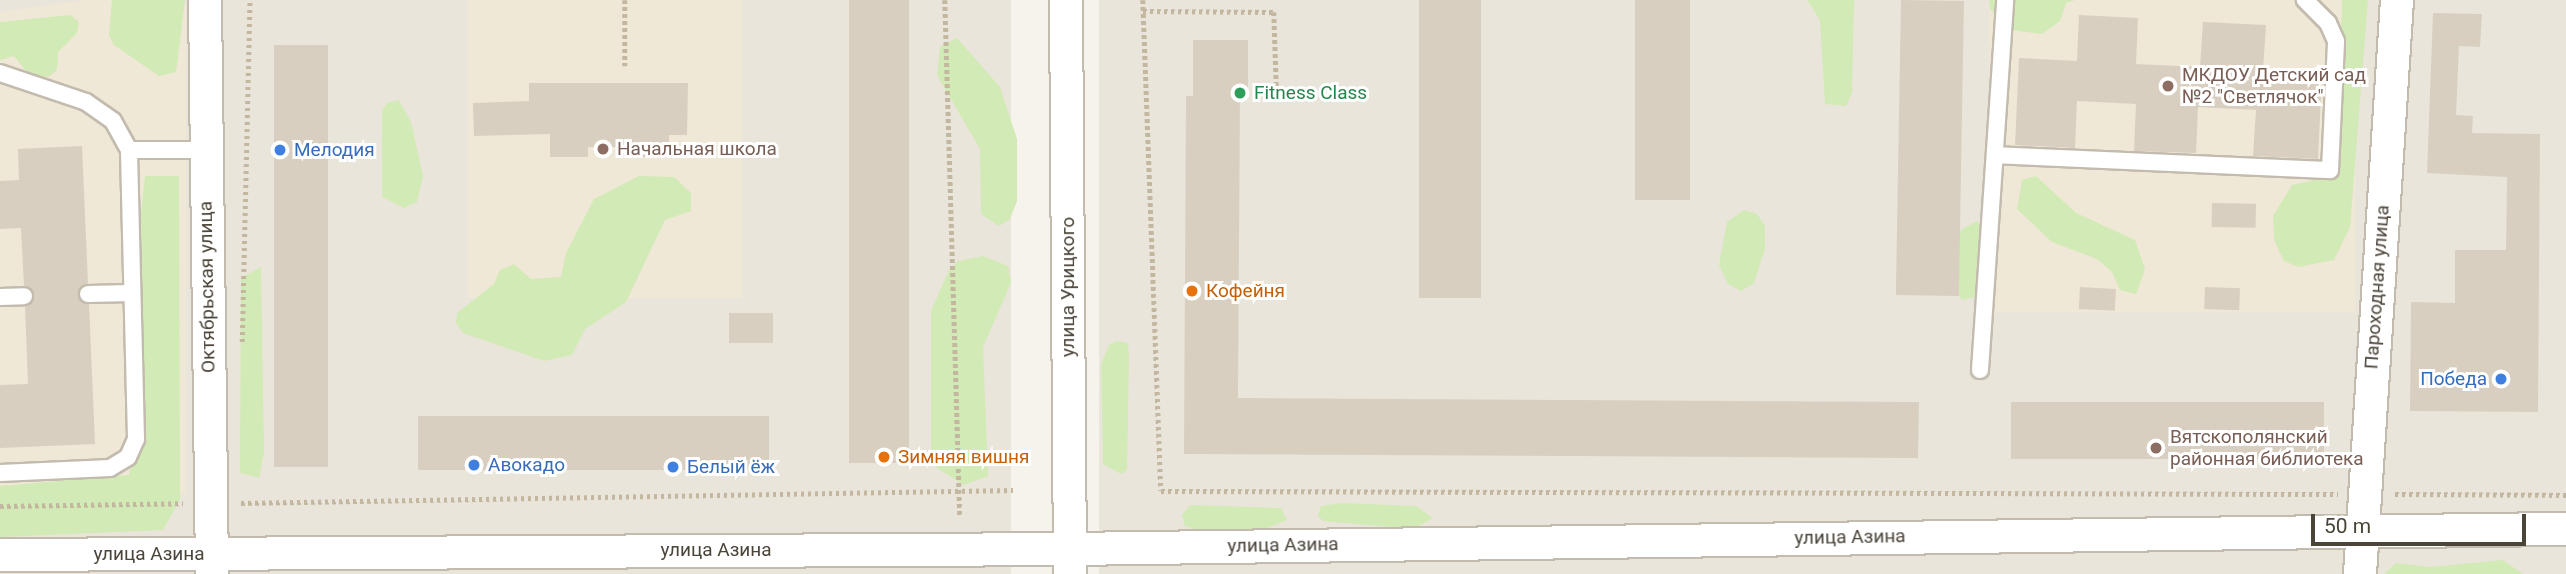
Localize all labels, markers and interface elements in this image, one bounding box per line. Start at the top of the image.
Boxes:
place label: МКДОУ Детский сад №2 "Светлячок" [2182,64,2366,108]
marker: МКДОУ Детский сад №2 "Светлячок" [2160,78,2176,94]
place label: Fitness Class [1254,82,1367,104]
marker: Fitness Class [1232,85,1248,101]
place label: Начальная школа [617,138,777,160]
place label: Мелодия [294,139,375,161]
marker: Начальная школа [595,141,611,157]
marker: Мелодия [272,142,288,158]
street label: Октябрьская улица [194,201,220,373]
street label: Пароходная улица [2360,204,2394,370]
street label: улица Урицкого [1057,217,1079,357]
place label: Кофейня [1206,280,1285,302]
marker: Кофейня [1184,283,1200,299]
place label: Победа [2420,368,2487,390]
marker: Победа [2493,371,2509,387]
place label: Вятскополянский районная библиотека [2170,426,2364,470]
marker: Вятскополянский районная библиотека [2148,440,2164,456]
place label: Зимняя вишня [898,446,1029,468]
marker: Зимняя вишня [876,449,892,465]
place label: Авокадо [488,454,565,476]
place label: Белый ёж [687,456,775,478]
marker: Авокадо [466,457,482,473]
marker: Белый ёж [665,459,681,475]
scale bar [2314,500,2529,544]
text: 50 m [2324,514,2371,538]
street label: улица Азина [1794,525,1906,549]
street label: улица Азина [1227,533,1339,557]
street label: улица Азина [660,539,772,561]
street label: улица Азина [93,543,205,565]

